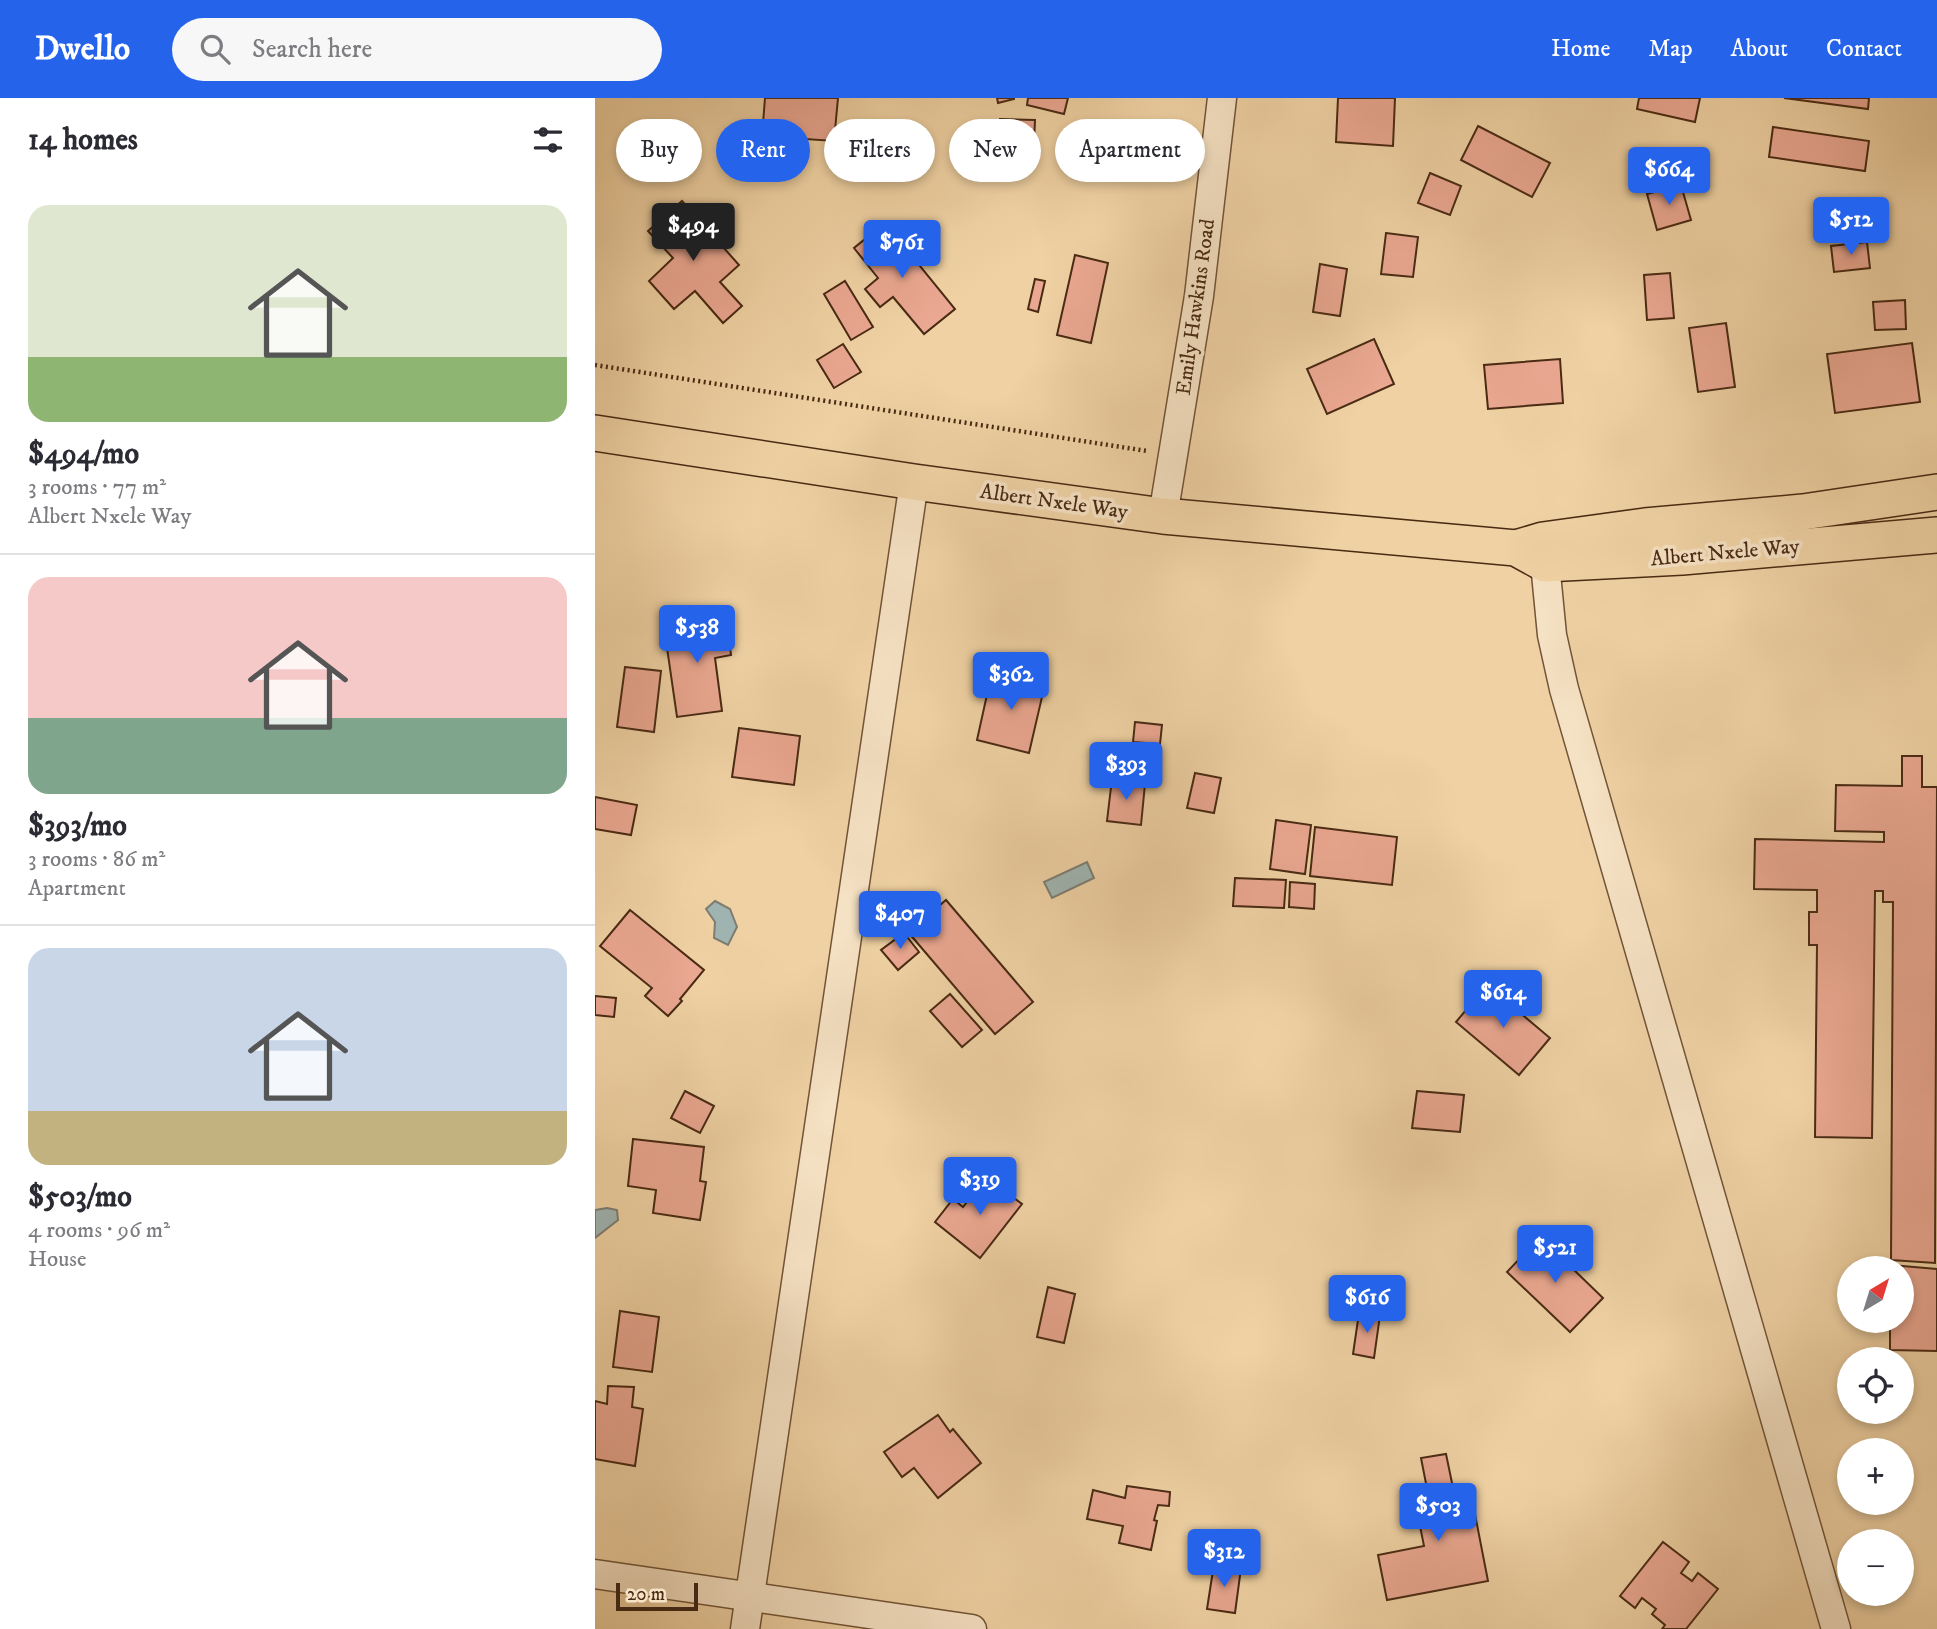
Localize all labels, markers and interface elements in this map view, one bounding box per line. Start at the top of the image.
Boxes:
search box [172,18,662,81]
text: Dwello [35,29,130,70]
icon: search [196,30,234,68]
text: Search here [252,33,372,66]
text: Home [1551,34,1610,64]
text: Map [1648,34,1693,64]
text: About [1731,34,1788,64]
text: Contact [1826,34,1902,64]
chip: Buy [616,119,702,182]
chip: Rent [716,119,810,182]
chip: Filters [824,119,935,182]
chip: New [949,119,1041,182]
chip: Apartment [1055,119,1205,182]
icon: filters [529,121,567,159]
text: 14 homes [28,122,138,159]
pin: $664 [1628,148,1710,207]
text: $664 [1644,155,1694,184]
pin: $512 [1810,198,1892,257]
pin: $494 [652,204,734,263]
text: $512 [1829,205,1873,234]
text: $494 [668,211,718,240]
street label: Emily Hawkins Road [1171,217,1221,397]
pin: $761 [861,220,943,280]
text: $761 [880,228,924,257]
icon: home [235,250,361,376]
text: $494/mo [28,436,139,473]
text: 3 rooms · 77 m² [28,473,166,502]
street label: Albert Nxele Way [978,479,1131,525]
text: Albert Nxele Way [28,502,191,531]
street label: Albert Nxele Way [1650,533,1802,572]
pin: $538 [656,606,738,665]
text: $538 [675,613,719,642]
icon: home [235,622,361,748]
pin: $362 [970,652,1052,712]
text: $362 [989,660,1033,689]
pin: $393 [1085,742,1167,802]
text: $393 [1105,750,1147,779]
text: $393/mo [28,808,127,845]
text: 3 rooms · 86 m² [28,845,165,874]
text: Apartment [28,874,126,903]
pin: $407 [859,892,941,951]
text: $407 [875,899,925,928]
pin: $614 [1462,970,1544,1030]
text: $614 [1480,978,1526,1007]
icon: home [235,993,361,1119]
pin: $319 [939,1158,1021,1217]
text: $319 [960,1165,1000,1194]
text: $503/mo [28,1179,132,1216]
text: 4 rooms · 96 m² [28,1216,170,1245]
pin: $521 [1514,1226,1596,1285]
text: $521 [1533,1233,1577,1262]
text: House [28,1245,86,1274]
north arrow [1837,1256,1915,1334]
map controls [1837,1256,1914,1606]
pin: $616 [1326,1276,1408,1335]
text: $616 [1345,1283,1389,1312]
button: locate [1837,1347,1914,1424]
button: + [1837,1438,1914,1515]
pin: $503 [1397,1484,1479,1543]
text: $503 [1416,1491,1460,1520]
button: − [1837,1529,1914,1606]
pin: $312 [1183,1530,1265,1589]
text: $312 [1204,1537,1244,1566]
scale bar [616,1580,698,1612]
text: 20 m [627,1583,665,1606]

